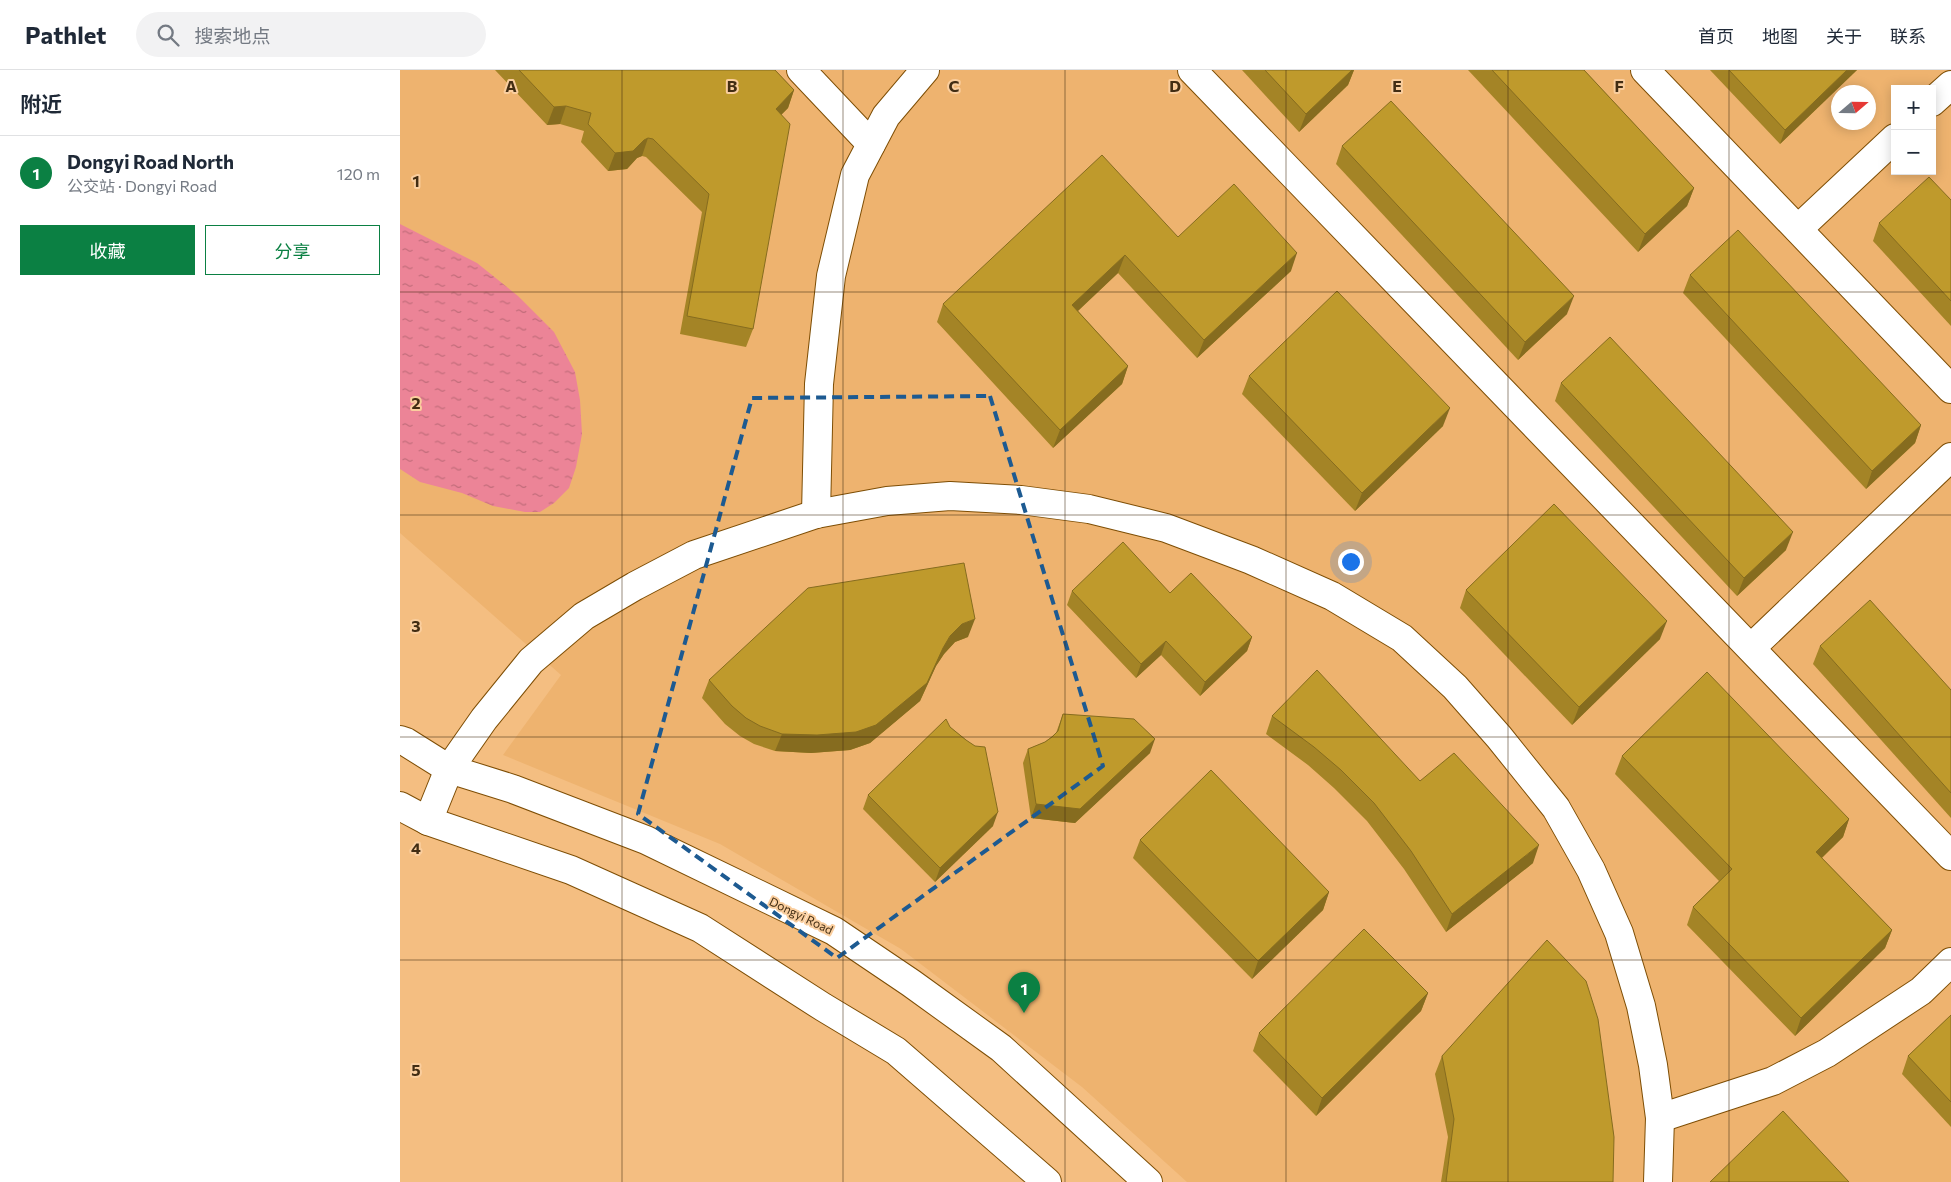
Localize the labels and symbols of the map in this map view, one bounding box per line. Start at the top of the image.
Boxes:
text: A [505,76,517,95]
text: B [727,76,738,95]
text: C [949,76,960,95]
text: D [1169,76,1181,95]
text: E [1392,76,1402,95]
text: F [1614,76,1624,95]
north arrow [1831,85,1876,130]
text: 1 [412,171,420,190]
text: 2 [411,393,421,412]
your location [1338,549,1364,575]
text: 3 [411,616,421,635]
text: 4 [411,838,421,857]
street label: Dongyi Road [767,894,836,937]
pin: 1 [1008,972,1040,1013]
text: 5 [411,1060,421,1079]

